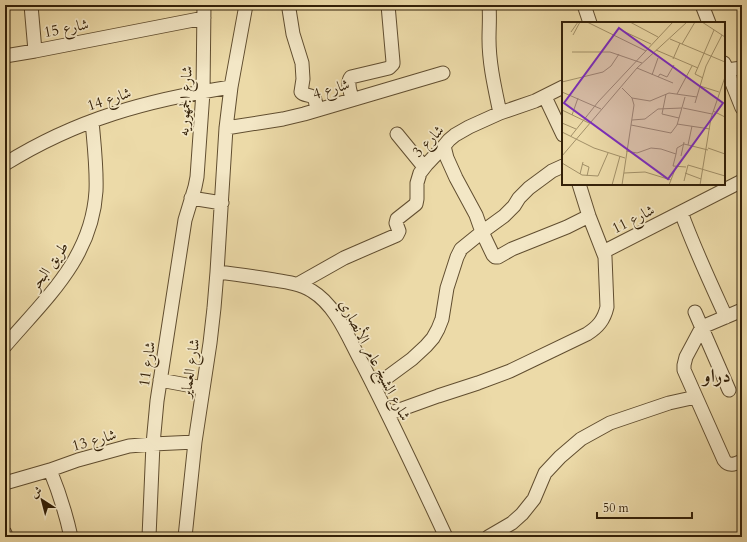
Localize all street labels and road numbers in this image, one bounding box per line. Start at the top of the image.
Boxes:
street label: شارع 15 [42,14,91,45]
street label: شارع الجمهوريه [173,65,200,137]
street label: شارع 4 [310,74,353,107]
street label: شارع 14 [84,82,135,118]
street label: شارع 3 [408,120,450,164]
street label: شارع 11 [608,200,659,241]
street label: طريق البحر [24,238,73,296]
street label: شارع الشيخ عامر الأنصاري [331,295,416,426]
street label: شارع العماير [175,337,207,401]
street label: شارع 11 [134,340,163,388]
street label: شارع 13 [69,424,119,459]

